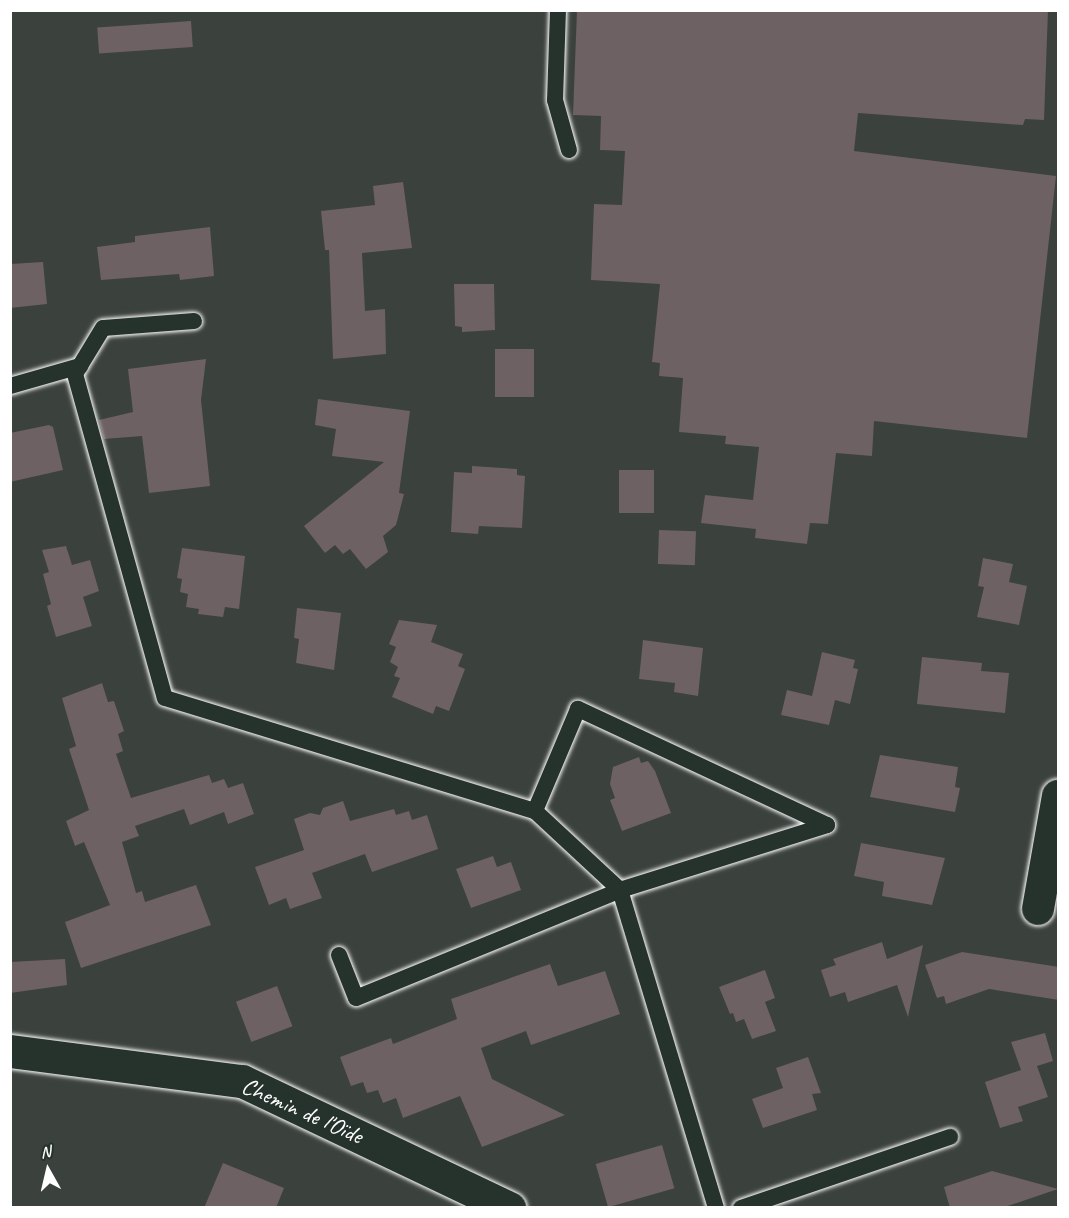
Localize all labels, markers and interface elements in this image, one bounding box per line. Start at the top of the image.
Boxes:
street label: Chemin de l'Oïde [237,1071,367,1151]
north arrow [18,1140,78,1200]
text: N [39,1142,52,1163]

